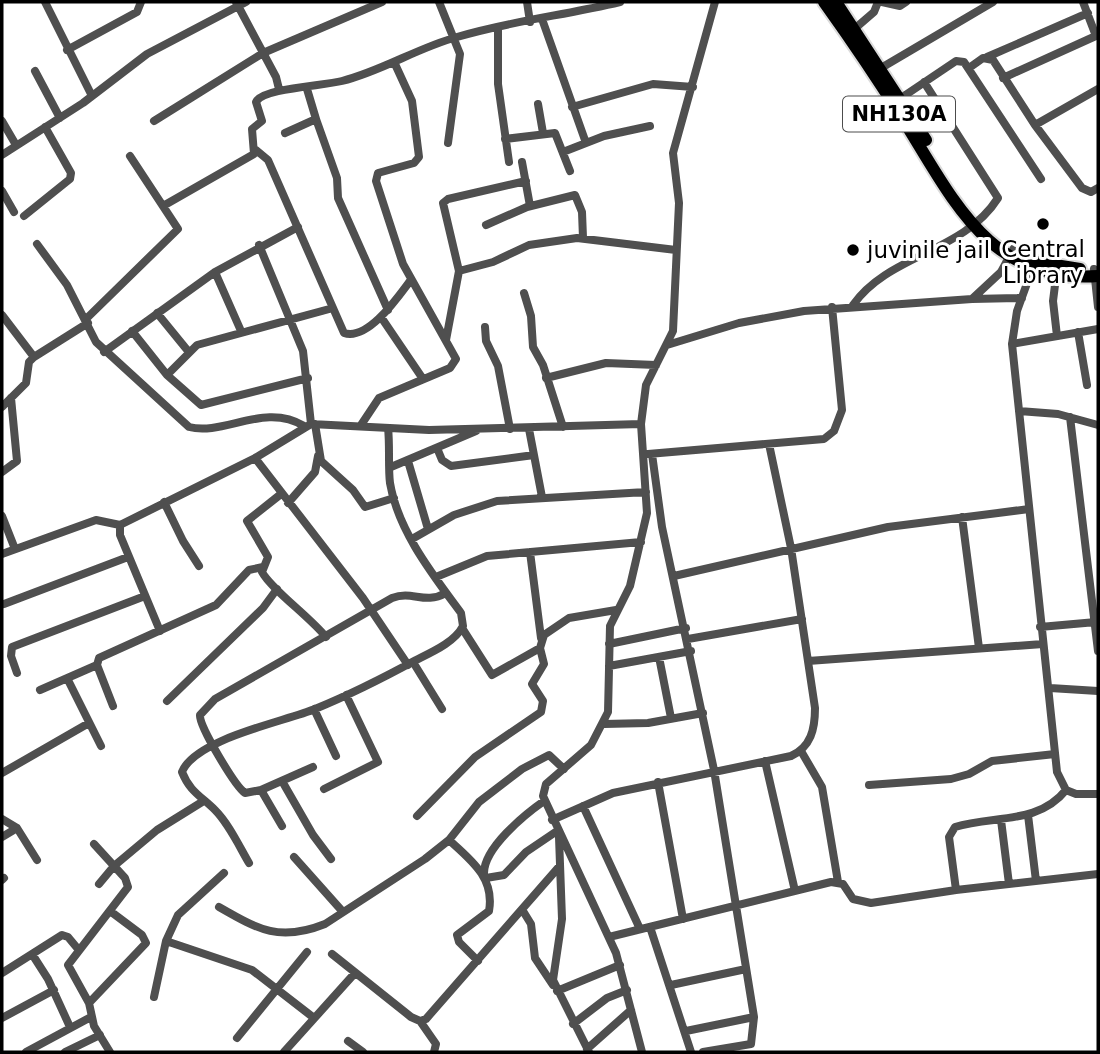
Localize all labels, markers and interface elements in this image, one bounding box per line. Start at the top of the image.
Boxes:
road number: NH130A [843,96,955,132]
marker: Central Library [1035,216,1051,232]
place label: Central Library [1001,236,1085,288]
place label: juvinile jail [866,237,990,263]
marker: juvinile jail [845,242,861,258]

